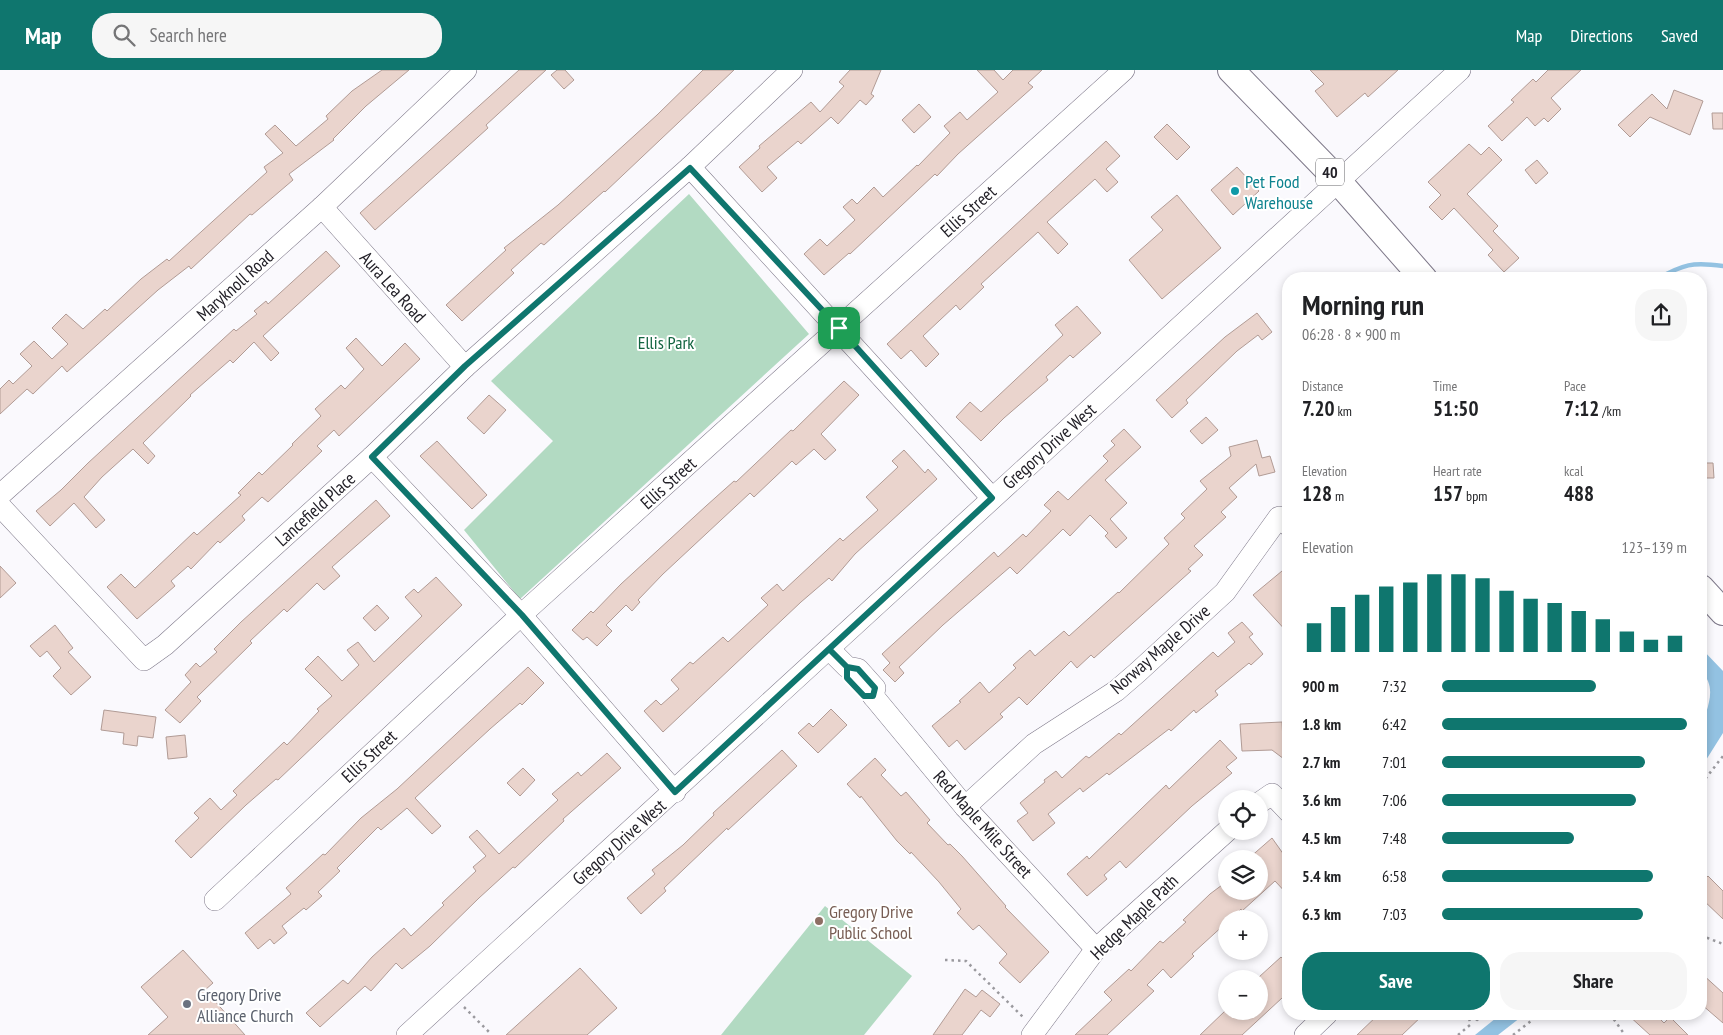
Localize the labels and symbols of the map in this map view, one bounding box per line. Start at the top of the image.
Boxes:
road number: 40 [1316,158,1344,185]
place label: Pet Food Warehouse [1245,170,1313,214]
street label: Ellis Street [935,180,1001,242]
marker: Pet Food Warehouse [1229,185,1241,197]
street label: Maryknoll Road [192,244,278,326]
street label: Aura Lea Road [355,247,431,327]
pin [818,307,860,349]
park label: Ellis Park [638,331,694,354]
street label: Gregory Drive West [998,398,1100,494]
street label: Ellis Street [635,452,701,514]
street label: Lancefield Place [270,467,360,551]
street label: Norway Maple Drive [1105,599,1215,699]
street label: Ellis Street [337,725,401,787]
street label: Red Maple Mile Street [929,765,1037,883]
street label: Gregory Drive West [568,794,670,890]
street label: Hedge Maple Path [1085,869,1183,965]
place label: Gregory Drive Public School [829,900,913,944]
marker: Gregory Drive Public School [813,915,825,927]
place label: Gregory Drive Alliance Church [197,983,294,1027]
marker: Gregory Drive Alliance Church [181,998,193,1010]

